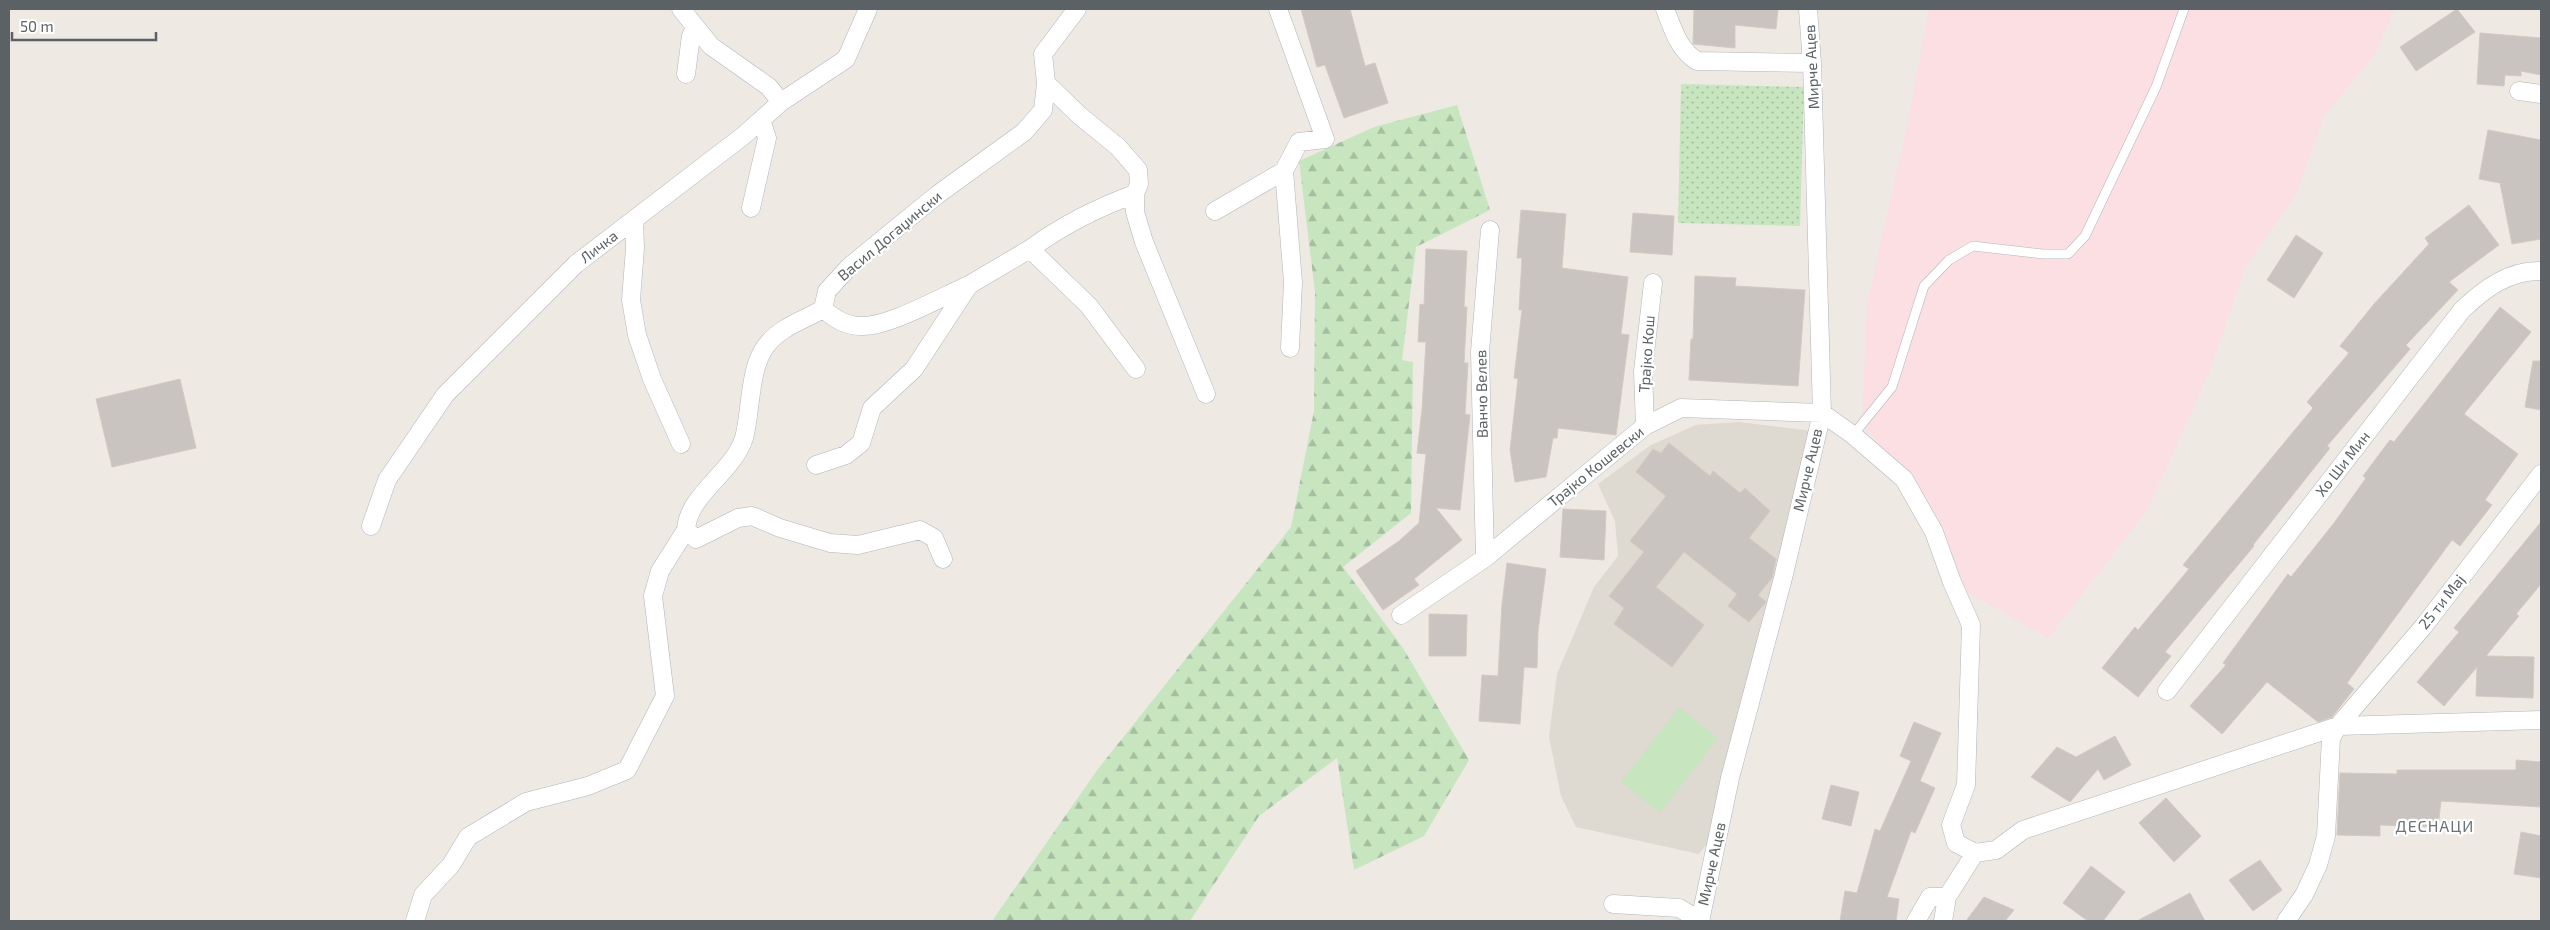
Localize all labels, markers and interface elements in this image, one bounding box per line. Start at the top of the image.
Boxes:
scale bar [12,10,156,42]
text: 50 m [20,17,54,35]
street label: Мирче Ацев [1800,24,1822,110]
street label: Васил Догаџински [834,187,945,284]
street label: Личка [576,226,621,266]
street label: Трајко Кош [1634,315,1659,393]
street label: Ванчо Велев [1471,350,1491,438]
street label: Трајко Кошевски [1544,422,1648,511]
street label: Мирче Ацев [1789,426,1825,513]
street label: Хо Ши Мин [2311,427,2373,500]
street label: 25 ти Мај [2414,570,2469,633]
district label: ДЕСНАЦИ [2396,816,2474,835]
street label: Мирче Ацев [1693,820,1729,907]

